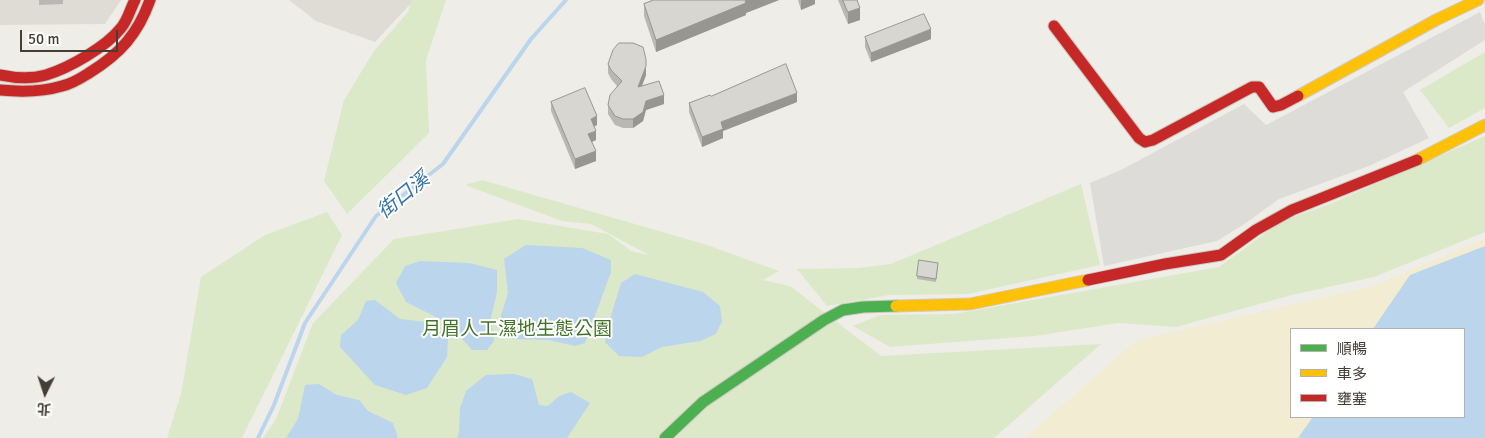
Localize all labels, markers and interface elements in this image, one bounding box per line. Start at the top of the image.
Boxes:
scale bar [22,20,120,52]
text: 50 m [28,30,59,48]
water label: 街口溪 [373,168,435,224]
park label: 月眉人工濕地生態公園 [422,319,612,341]
legend [1290,328,1465,418]
text: 順暢 [1337,340,1367,358]
text: 車多 [1337,365,1367,383]
north arrow [20,368,70,418]
text: 壅塞 [1337,390,1367,408]
text: 北 [36,399,51,417]

